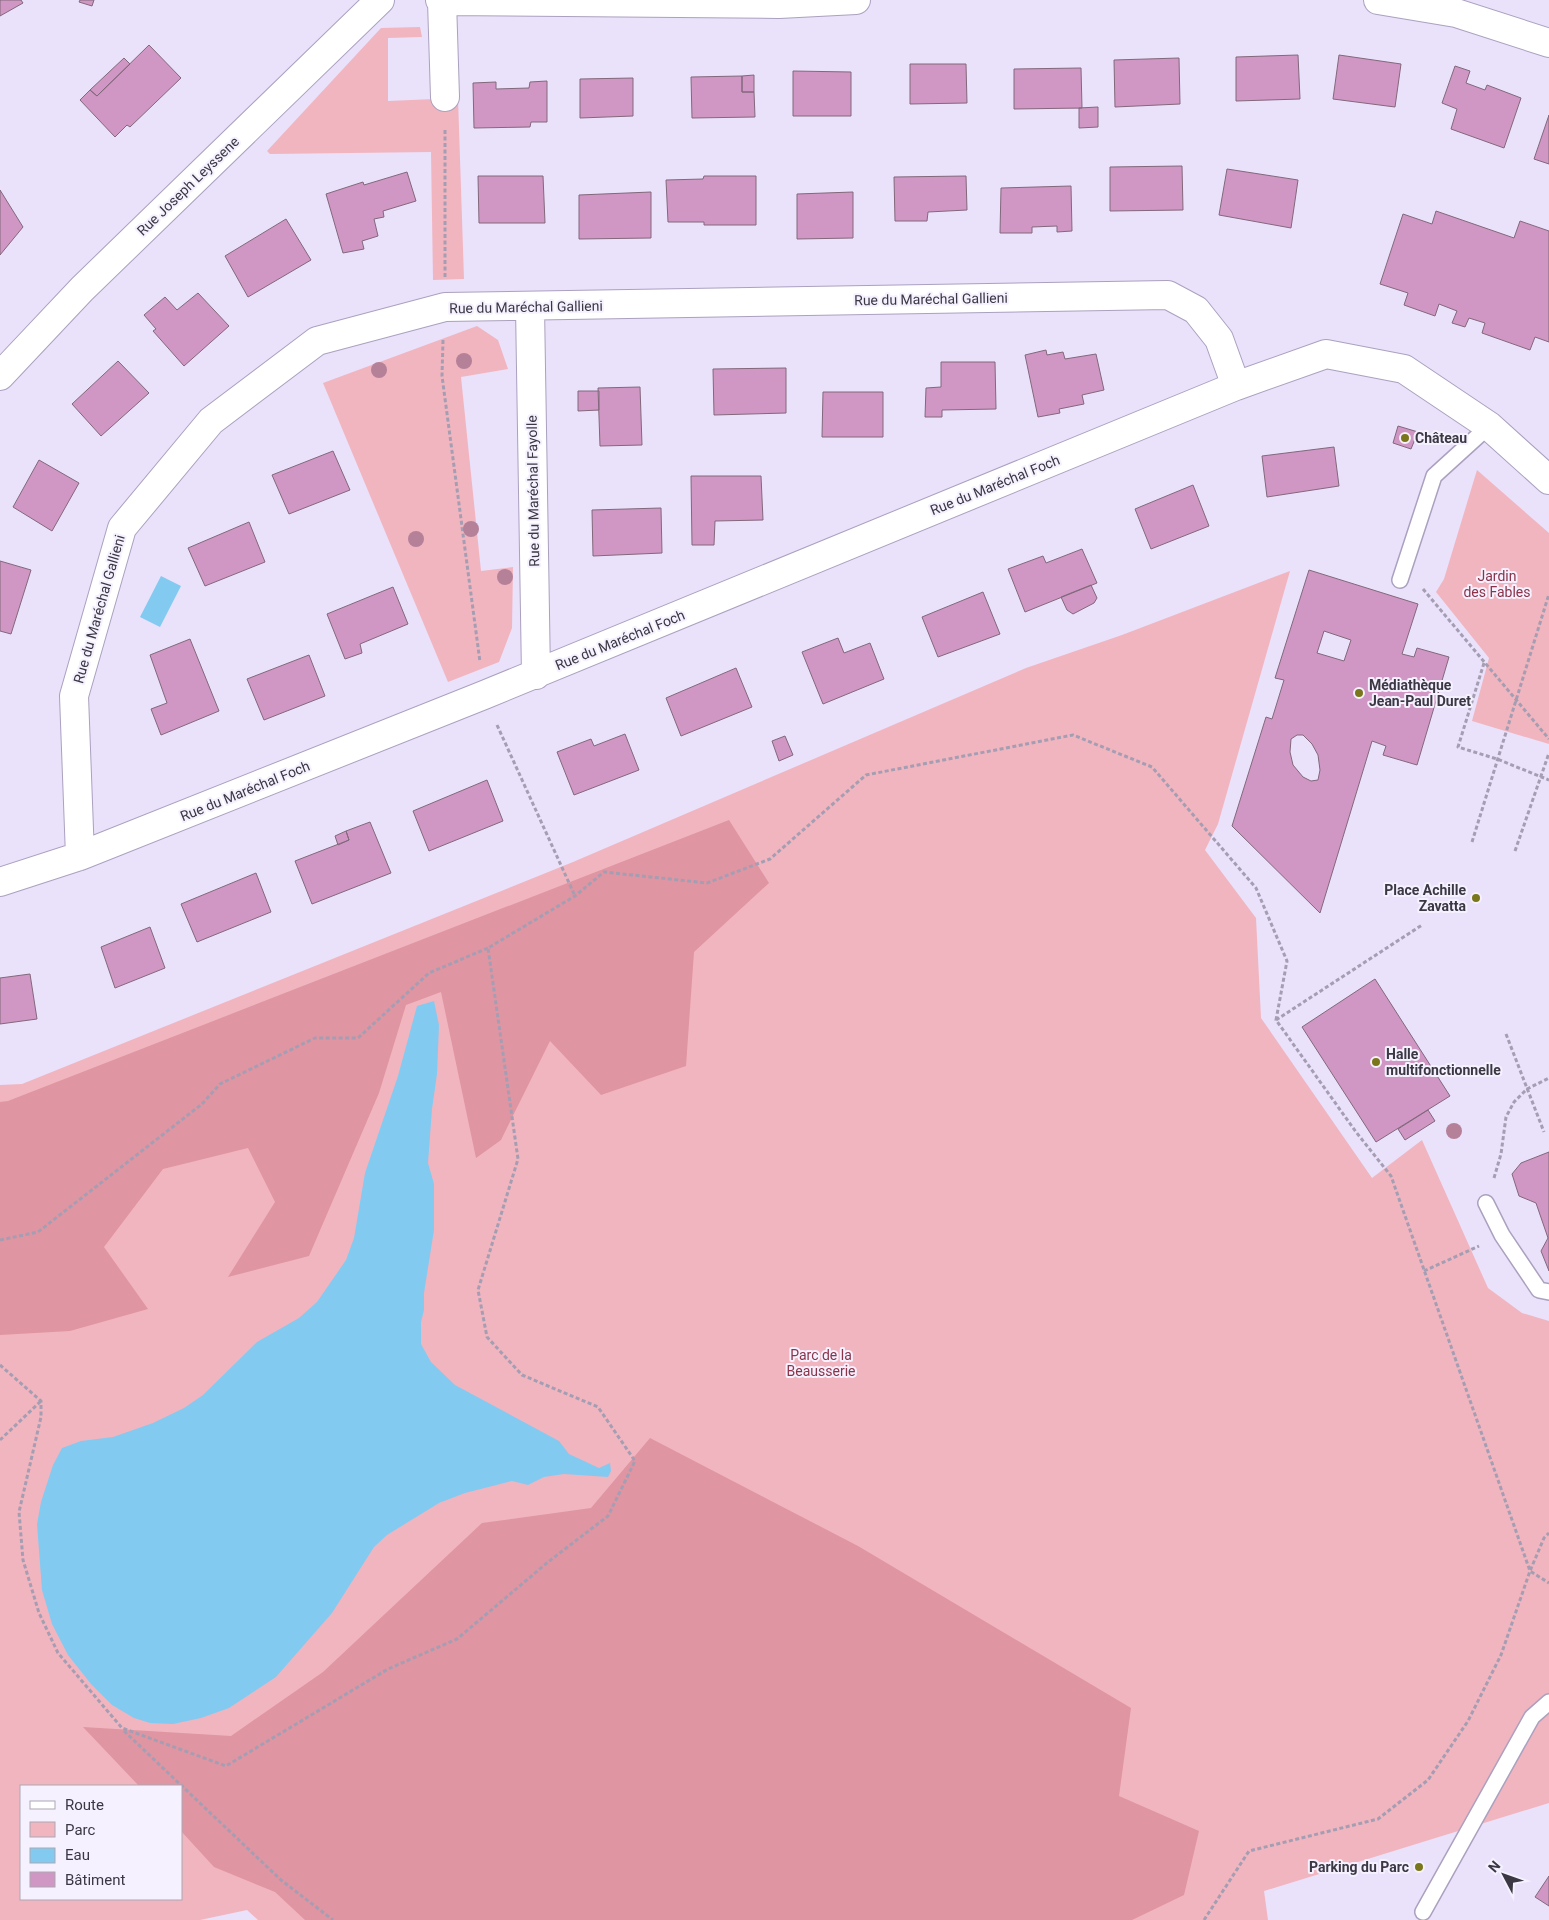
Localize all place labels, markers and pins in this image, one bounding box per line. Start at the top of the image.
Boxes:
place label: Château [1415,430,1467,446]
marker: Château [1399,432,1411,444]
place label: Médiathèque Jean-Paul Duret [1369,677,1471,709]
marker: Médiathèque Jean-Paul Duret [1353,687,1365,699]
place label: Place Achille Zavatta [1384,882,1466,914]
marker: Place Achille Zavatta [1470,892,1482,904]
place label: Halle multifonctionnelle [1386,1046,1501,1078]
marker: Halle multifonctionnelle [1370,1056,1382,1068]
place label: Parking du Parc [1309,1859,1409,1875]
marker: Parking du Parc [1413,1861,1425,1873]

